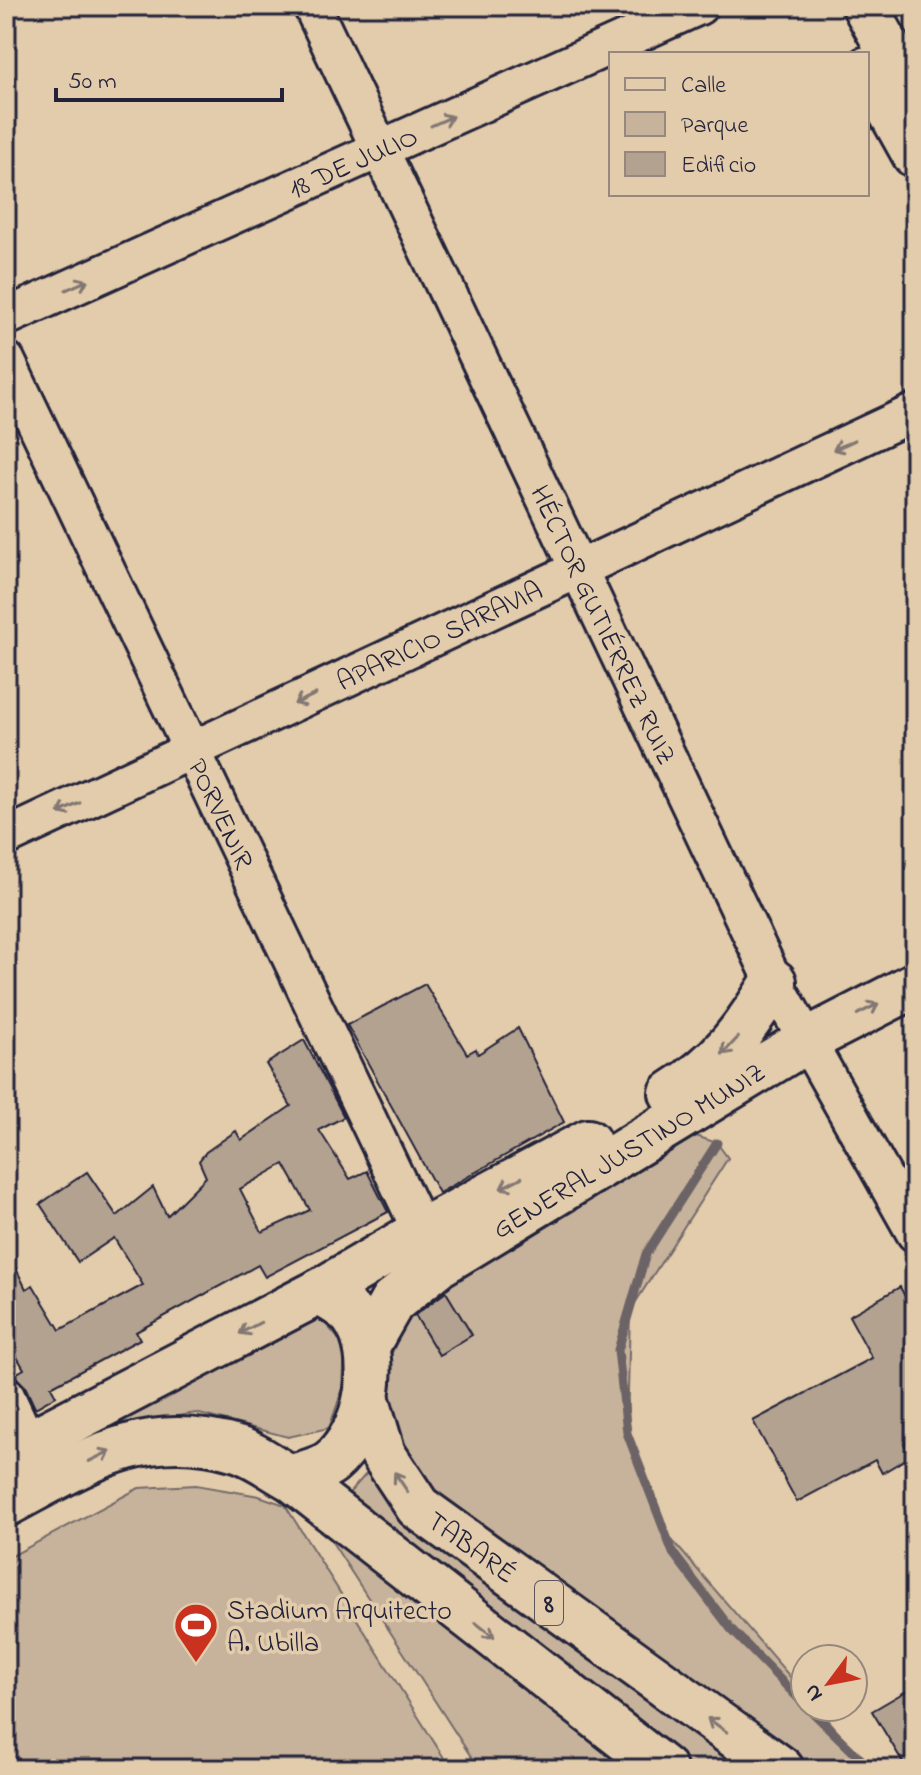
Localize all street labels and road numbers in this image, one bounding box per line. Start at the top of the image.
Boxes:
street label: 18 DE JULIO [283,118,425,212]
street label: HÉCTOR GUTIÉRREZ RUIZ [518,479,685,772]
street label: APARICIO SARAVIA [331,572,550,704]
street label: PORVENIR [175,753,263,877]
street label: GENERAL JUSTINO MUNIZ [485,1053,774,1251]
street label: TABARÉ [417,1503,524,1595]
road number: 8 [535,1581,563,1625]

